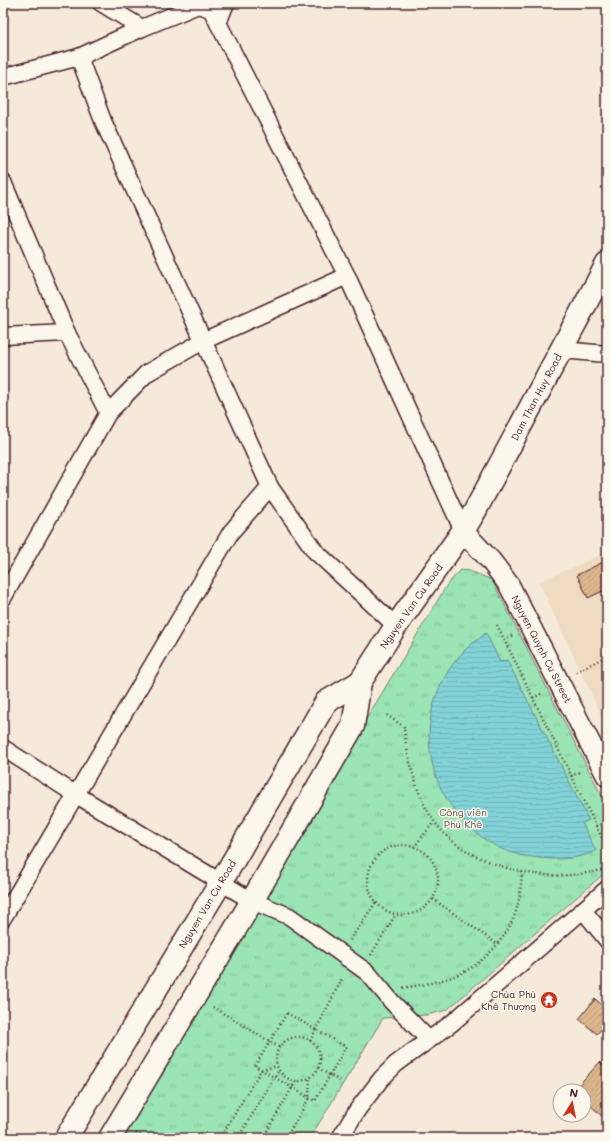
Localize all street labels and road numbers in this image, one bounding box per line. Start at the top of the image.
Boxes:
street label: Dam Than Huy Road [507,351,565,443]
street label: Nguyen Van Cu Road [376,561,446,651]
street label: Nguyen Quynh Cu Street [509,593,575,705]
street label: Nguyen Van Cu Road [175,857,239,951]

